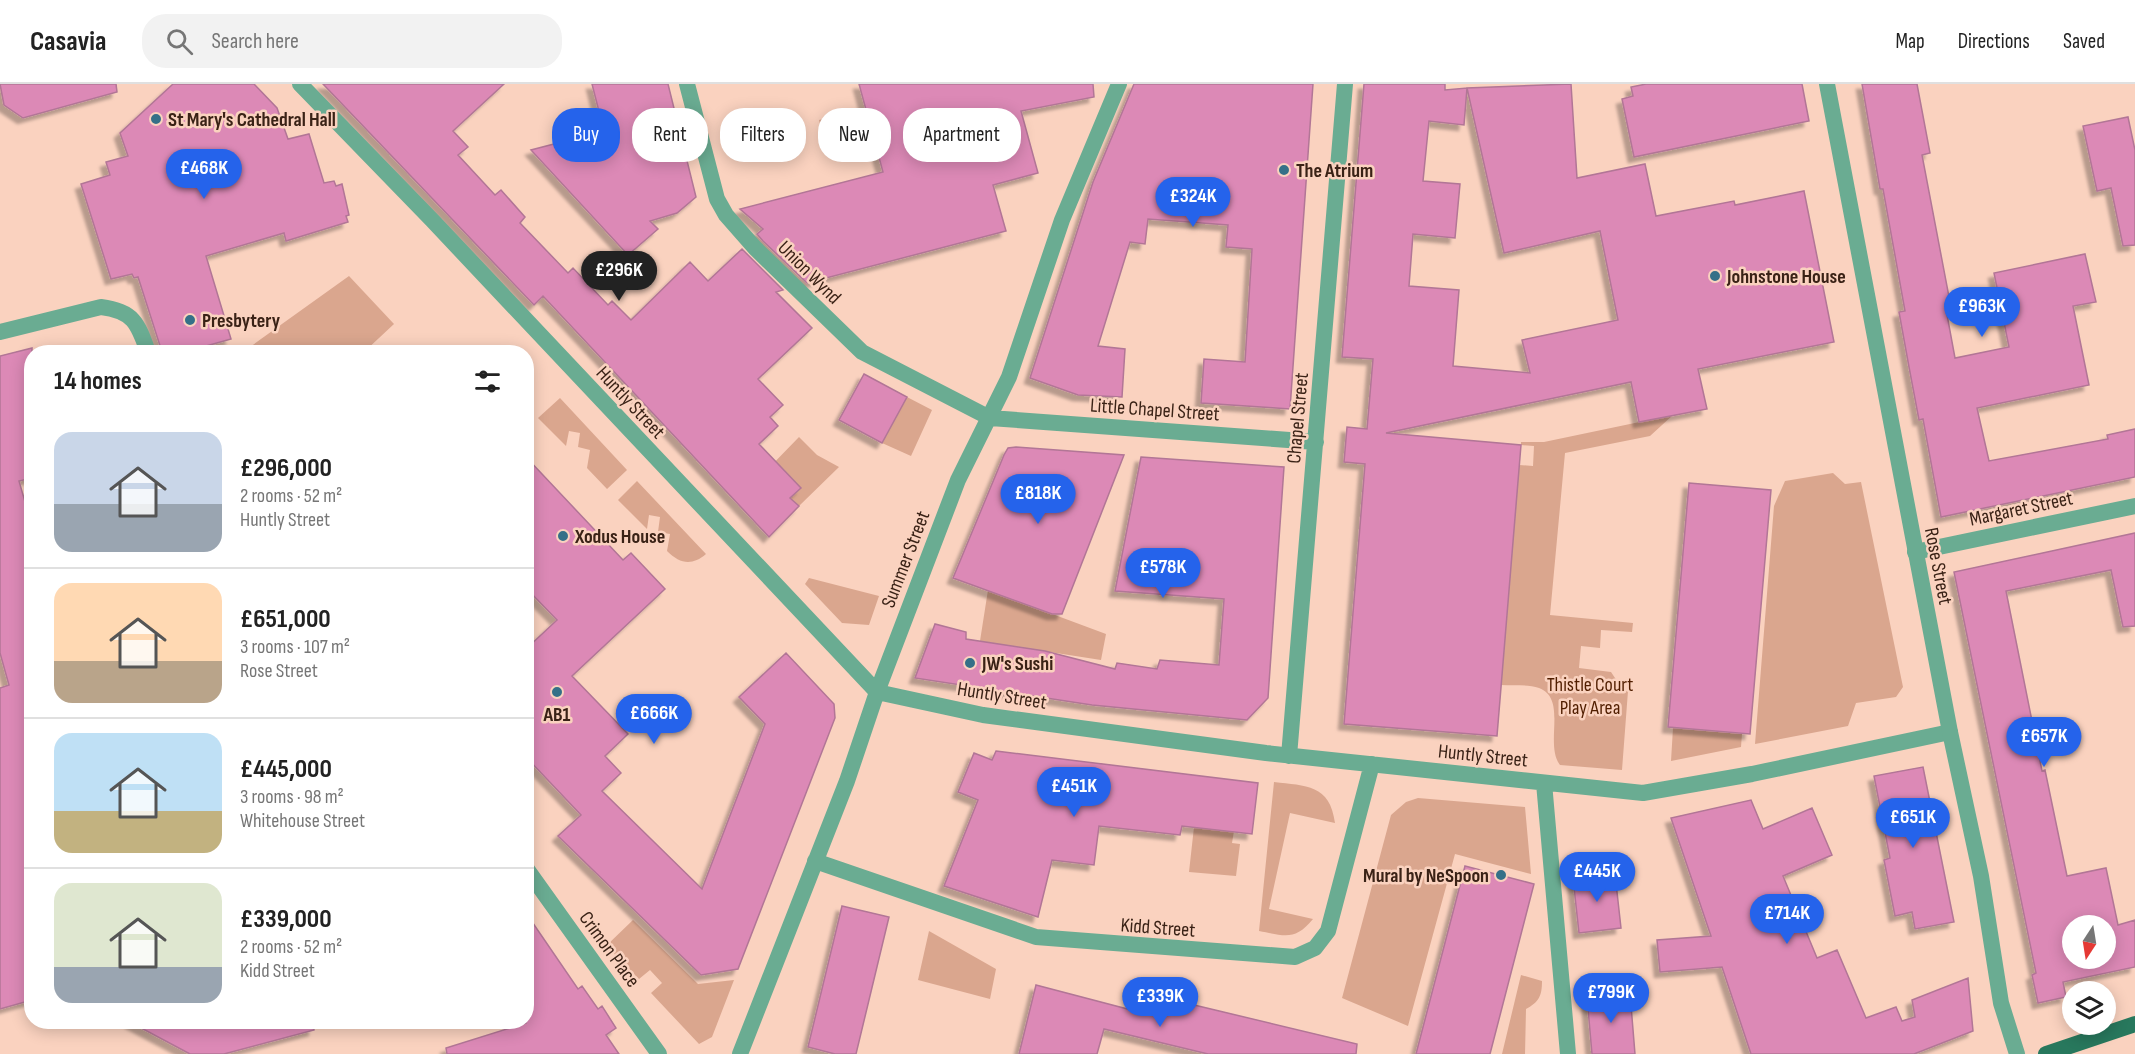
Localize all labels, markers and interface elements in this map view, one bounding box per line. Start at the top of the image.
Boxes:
search box [142,14,562,68]
text: Casavia [30,25,106,58]
icon: search [163,25,196,58]
text: Search here [211,28,299,55]
text: Map [1895,29,1925,54]
text: Directions [1958,29,2030,54]
text: Saved [2063,29,2105,54]
place label: St Mary's Cathedral Hall [168,108,336,132]
chip: Buy [552,108,620,162]
chip: Rent [632,108,708,162]
chip: Filters [720,108,806,162]
chip: New [818,108,891,162]
chip: Apartment [903,108,1021,162]
marker: St Mary's Cathedral Hall [149,112,163,126]
pin: £468K [162,149,246,200]
text: £468K [180,156,228,180]
place label: The Atrium [1296,159,1373,183]
marker: The Atrium [1277,163,1291,177]
pin: £324K [1151,177,1235,228]
text: £324K [1169,184,1217,208]
street label: Union Wynd [773,236,846,309]
pin: £296K [577,251,661,302]
text: £296K [595,258,643,282]
place label: Johnstone House [1726,265,1846,289]
marker: Johnstone House [1708,269,1722,283]
pin: £963K [1940,287,2024,338]
text: £963K [1958,294,2006,318]
place label: Presbytery [202,309,281,333]
marker: Presbytery [183,313,197,327]
street label: Huntly Street [591,362,670,444]
icon: filters [471,365,504,398]
text: 14 homes [54,366,142,397]
street label: Chapel Street [1282,372,1314,465]
street label: Little Chapel Street [1089,394,1220,426]
text: £296,000 [240,453,332,484]
icon: home [102,456,174,528]
pin: £818K [996,474,1080,525]
text: £818K [1015,481,1061,505]
text: 2 rooms · 52 m² [240,484,342,508]
street label: Margaret Street [1967,486,2075,532]
text: Huntly Street [240,508,330,532]
street label: Summer Street [876,508,935,611]
place label: Xodus House [574,525,665,549]
street label: Rose Street [1919,526,1957,607]
marker: Xodus House [556,529,570,543]
pin: £578K [1121,548,1205,599]
text: £578K [1140,555,1186,579]
text: £651,000 [240,604,331,635]
icon: home [102,607,174,679]
text: 3 rooms · 107 m² [240,635,350,659]
place label: JW's Sushi [981,652,1053,676]
marker: JW's Sushi [963,656,977,670]
text: Rose Street [240,659,318,683]
park label: Thistle Court Play Area [1547,673,1633,720]
street label: Huntly Street [955,677,1048,715]
marker: AB1 [550,685,564,699]
pin: £666K [612,694,696,745]
text: £666K [630,701,678,725]
place label: AB1 [543,703,571,727]
pin: £657K [2002,717,2086,768]
text: £657K [2020,724,2068,748]
street label: Huntly Street [1437,739,1529,773]
text: £445,000 [240,754,332,785]
icon: home [102,757,174,829]
pin: £451K [1032,767,1116,818]
text: £451K [1051,774,1097,798]
text: 3 rooms · 98 m² [240,785,344,809]
pin: £651K [1871,798,1955,849]
text: £651K [1890,805,1936,829]
text: Whitehouse Street [240,809,365,833]
pin: £445K [1555,852,1639,903]
text: £445K [1573,859,1621,883]
place label: Mural by NeSpoon [1363,864,1489,888]
marker: Mural by NeSpoon [1494,868,1508,882]
pin: £714K [1745,894,1829,945]
text: £714K [1764,901,1810,925]
text: £339,000 [240,904,332,935]
icon: home [102,907,174,979]
street label: Crimon Place [574,907,645,992]
street label: Kidd Street [1120,913,1196,943]
north arrow [2062,915,2116,969]
map controls [2062,915,2116,1035]
text: 2 rooms · 52 m² [240,935,342,959]
text: Kidd Street [240,959,315,983]
pin: £799K [1569,973,1653,1024]
pin: £339K [1118,977,1202,1028]
text: £799K [1587,980,1635,1004]
button: layers [2062,981,2116,1035]
text: £339K [1136,984,1184,1008]

